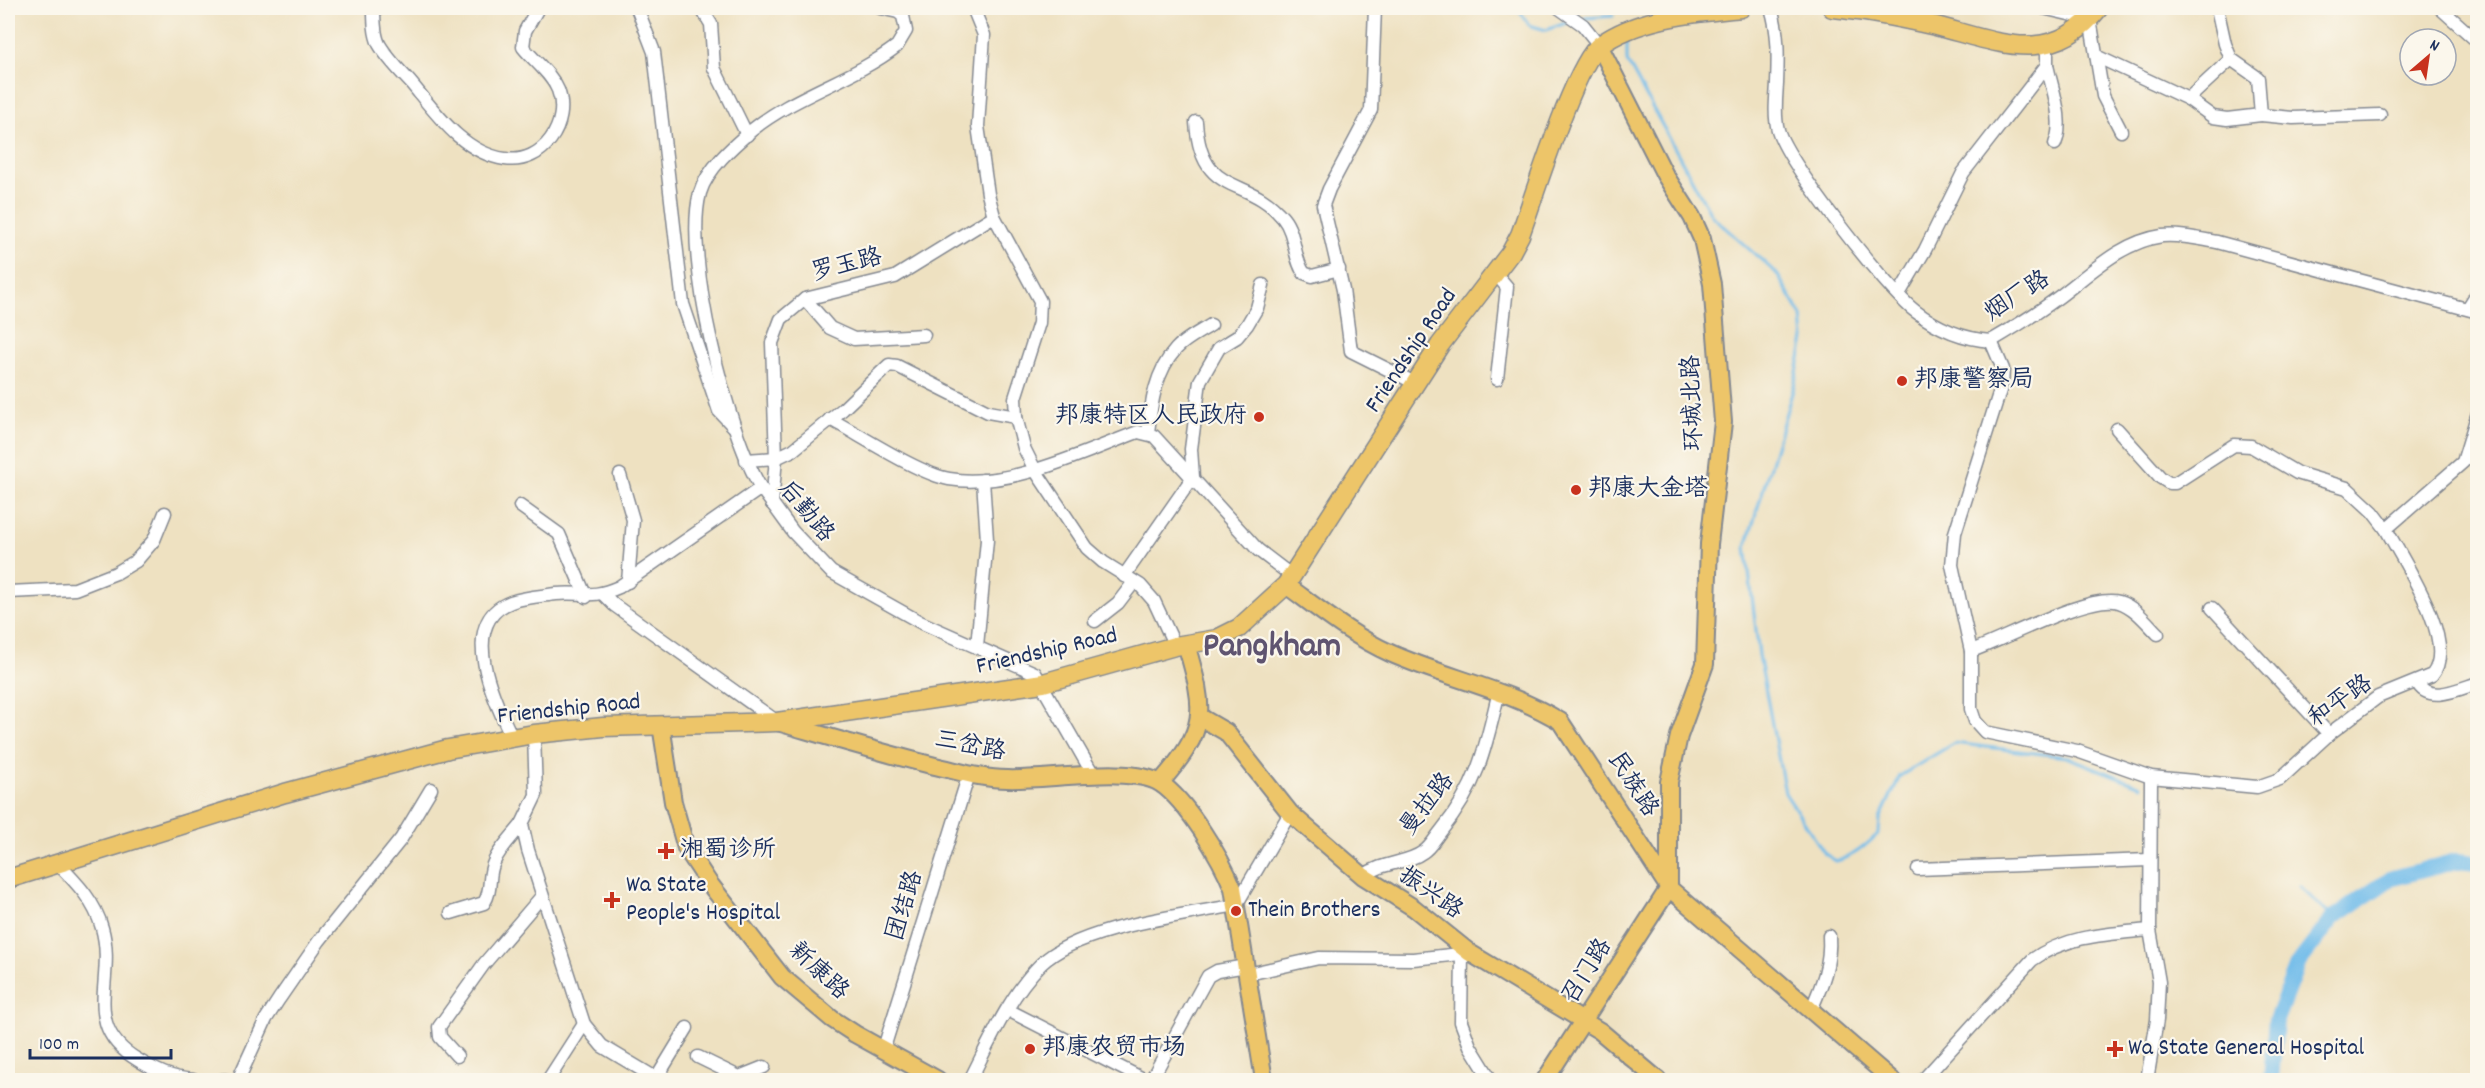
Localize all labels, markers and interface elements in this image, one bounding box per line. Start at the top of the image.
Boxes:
north arrow [2398,27,2458,87]
text: N [2425,34,2443,58]
street label: 罗玉路 [808,241,886,291]
street label: 烟厂路 [1979,263,2057,331]
street label: Friendship Road [1358,282,1466,420]
street label: 环城北路 [1675,354,1713,452]
place label: 邦康警察局 [1914,364,2034,398]
marker: 邦康警察局 [1895,374,1909,388]
place label: 邦康特区人民政府 [1055,400,1247,434]
marker: 邦康特区人民政府 [1252,410,1266,424]
street label: 后勤路 [769,473,841,551]
place label: 邦康大金塔 [1588,473,1708,507]
marker: 邦康大金塔 [1569,483,1583,497]
street label: Friendship Road [973,619,1121,685]
district label: Pangkham [1203,622,1341,674]
street label: 和平路 [2302,667,2380,737]
street label: Friendship Road [496,686,642,734]
street label: 三岔路 [931,723,1009,771]
street label: 民族路 [1598,746,1666,824]
street label: 曼拉路 [1392,766,1464,844]
place label: 湘蜀诊所 [680,834,776,868]
marker: 湘蜀诊所 [657,842,675,860]
street label: 振兴路 [1391,859,1469,929]
street label: 团结路 [879,867,933,945]
place label: Wa State People's Hospital [626,869,780,931]
marker: Wa State People's Hospital [603,891,621,909]
place label: Thein Brothers [1248,894,1381,928]
marker: Thein Brothers [1229,904,1243,918]
street label: 召门路 [1555,932,1621,1012]
street label: 新康路 [780,935,856,1009]
scale bar [30,1022,171,1060]
place label: 邦康农贸市场 [1042,1032,1186,1066]
place label: Wa State General Hospital [2128,1032,2364,1066]
text: 100 m [39,1033,79,1058]
marker: Wa State General Hospital [2106,1040,2124,1058]
marker: 邦康农贸市场 [1023,1042,1037,1056]

